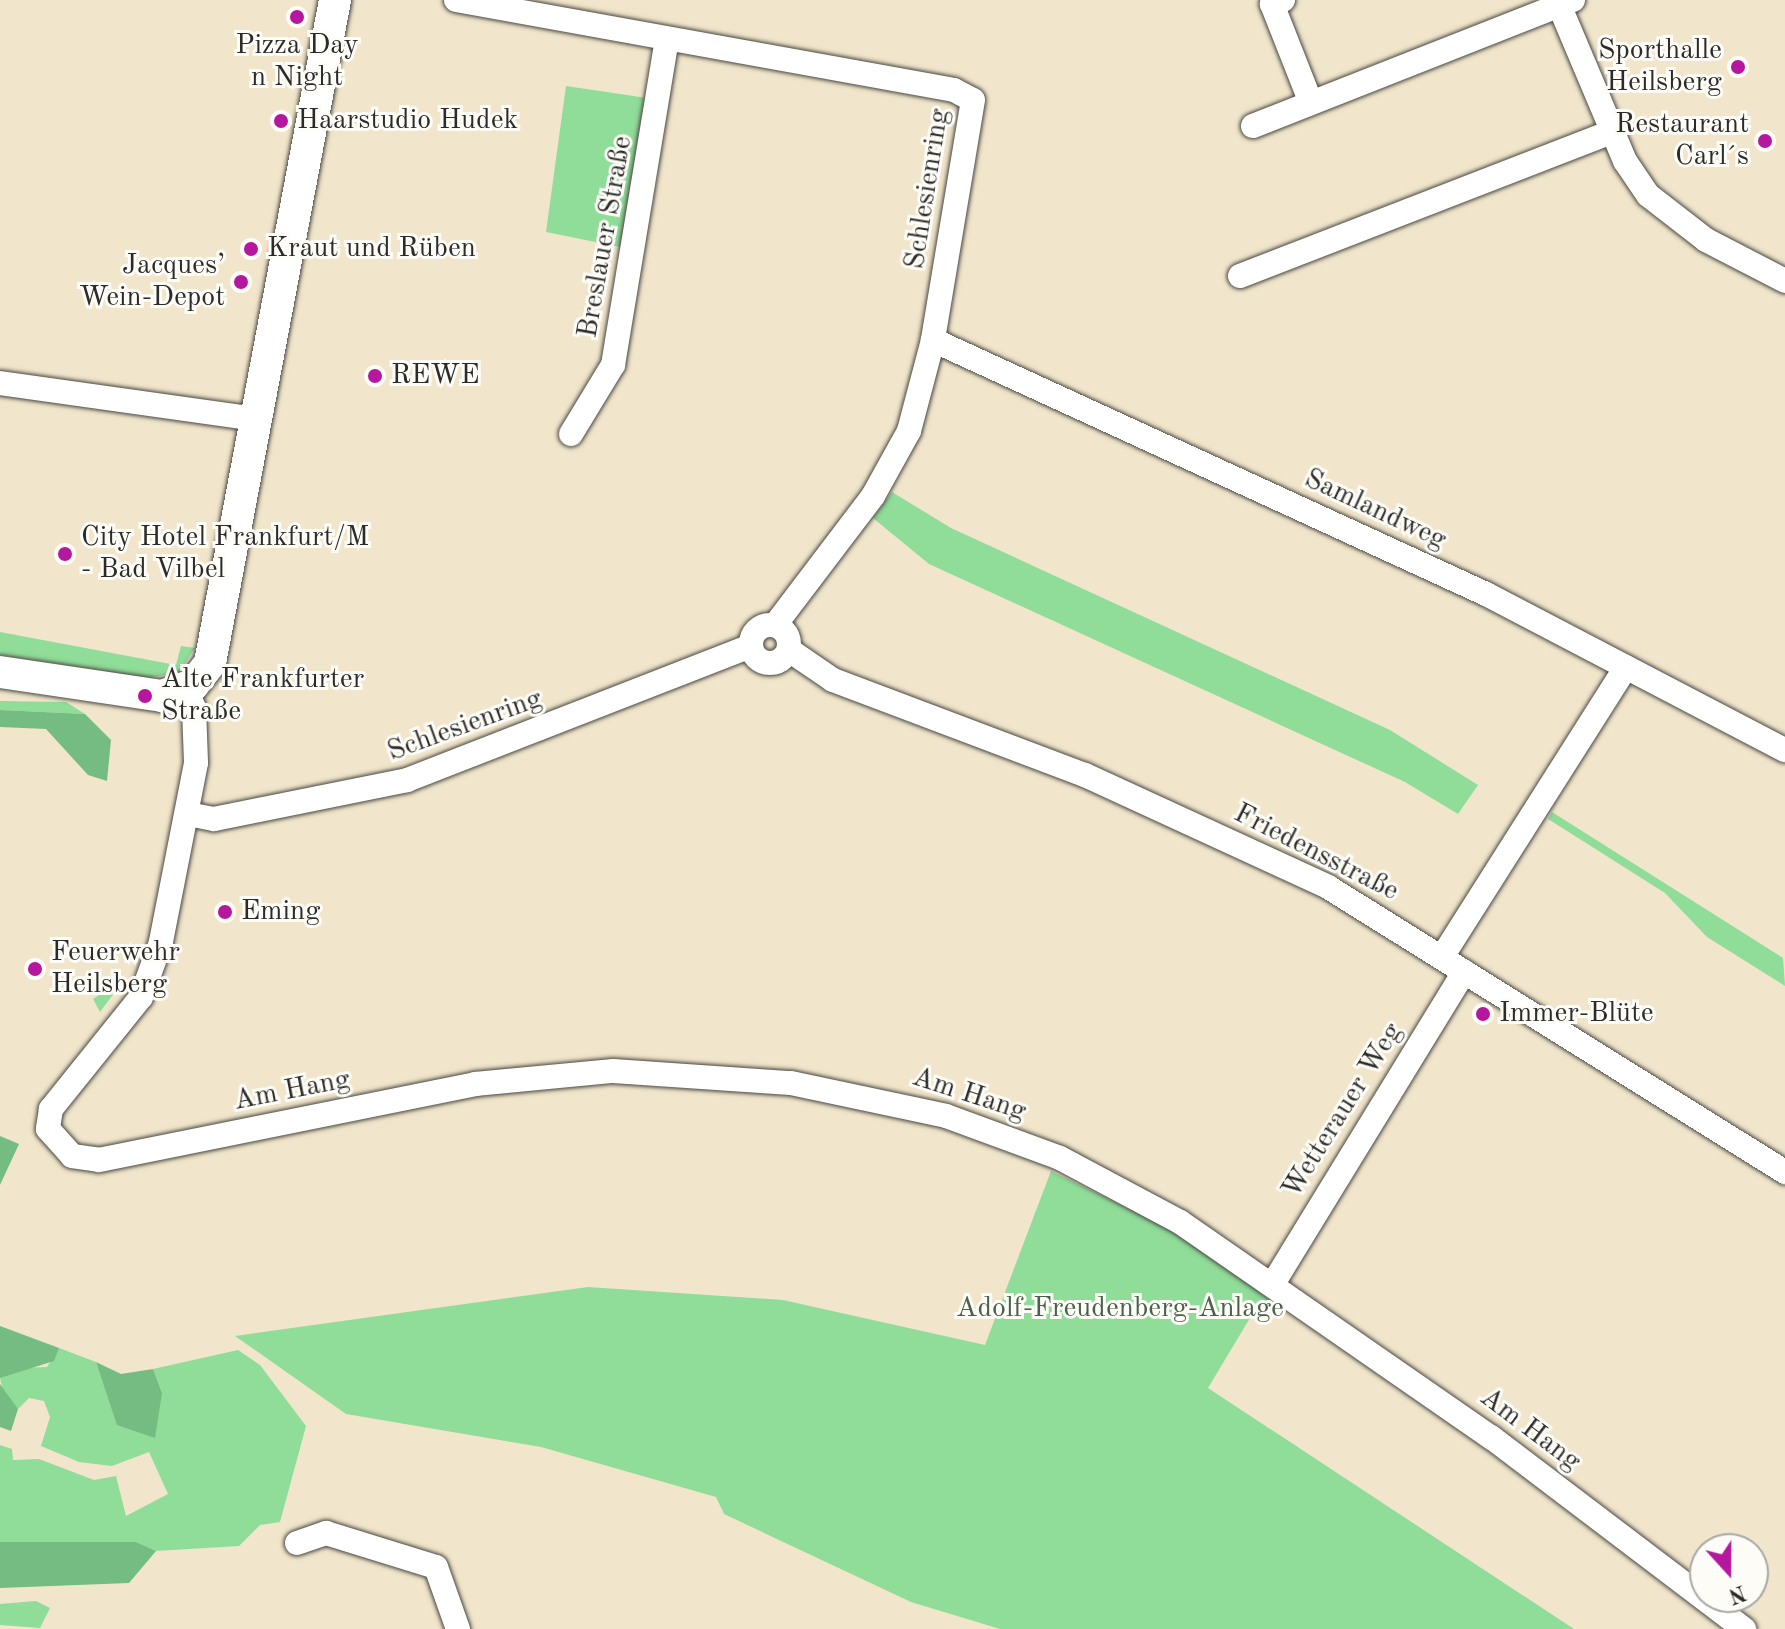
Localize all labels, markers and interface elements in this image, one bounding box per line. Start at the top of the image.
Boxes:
marker: Pizza Day n Night [288,8,306,26]
place label: Pizza Day n Night [236,29,358,95]
place label: Sporthalle Heilsberg [1598,34,1722,100]
marker: Sporthalle Heilsberg [1729,58,1747,76]
place label: Haarstudio Hudek [297,104,518,138]
street label: Schlesienring [899,106,957,272]
place label: Restaurant Carl´s [1615,108,1749,174]
marker: Haarstudio Hudek [272,112,290,130]
marker: Restaurant Carl´s [1756,132,1774,150]
street label: Breslauer Straße [572,133,640,341]
place label: Kraut und Rüben [267,232,476,266]
marker: Kraut und Rüben [242,240,260,258]
place label: Jacques’ Wein-Depot [79,249,225,315]
marker: Jacques’ Wein-Depot [232,273,250,291]
place label: REWE [391,359,480,393]
marker: REWE [366,367,384,385]
street label: Samlandweg [1299,462,1451,558]
place label: City Hotel Frankfurt/M - Bad Vilbel [81,521,369,587]
marker: City Hotel Frankfurt/M - Bad Vilbel [56,545,74,563]
place label: Alte Frankfurter Straße [161,663,364,729]
street label: Schlesienring [383,682,547,770]
marker: Alte Frankfurter Straße [136,687,154,705]
street label: Friedensstraße [1228,797,1404,909]
place label: Eming [241,895,320,929]
marker: Eming [216,903,234,921]
place label: Feuerwehr Heilsberg [51,936,180,1002]
marker: Feuerwehr Heilsberg [26,960,44,978]
place label: Immer-Blüte [1499,997,1654,1031]
marker: Immer-Blüte [1474,1005,1492,1023]
street label: Wetterauer Weg [1276,1017,1410,1205]
street label: Am Hang [908,1061,1030,1129]
street label: Am Hang [231,1063,353,1119]
park label: Adolf-Freudenberg-Anlage [956,1292,1284,1326]
street label: Am Hang [1473,1381,1587,1479]
north arrow [1689,1533,1769,1613]
text: N [1725,1580,1749,1607]

